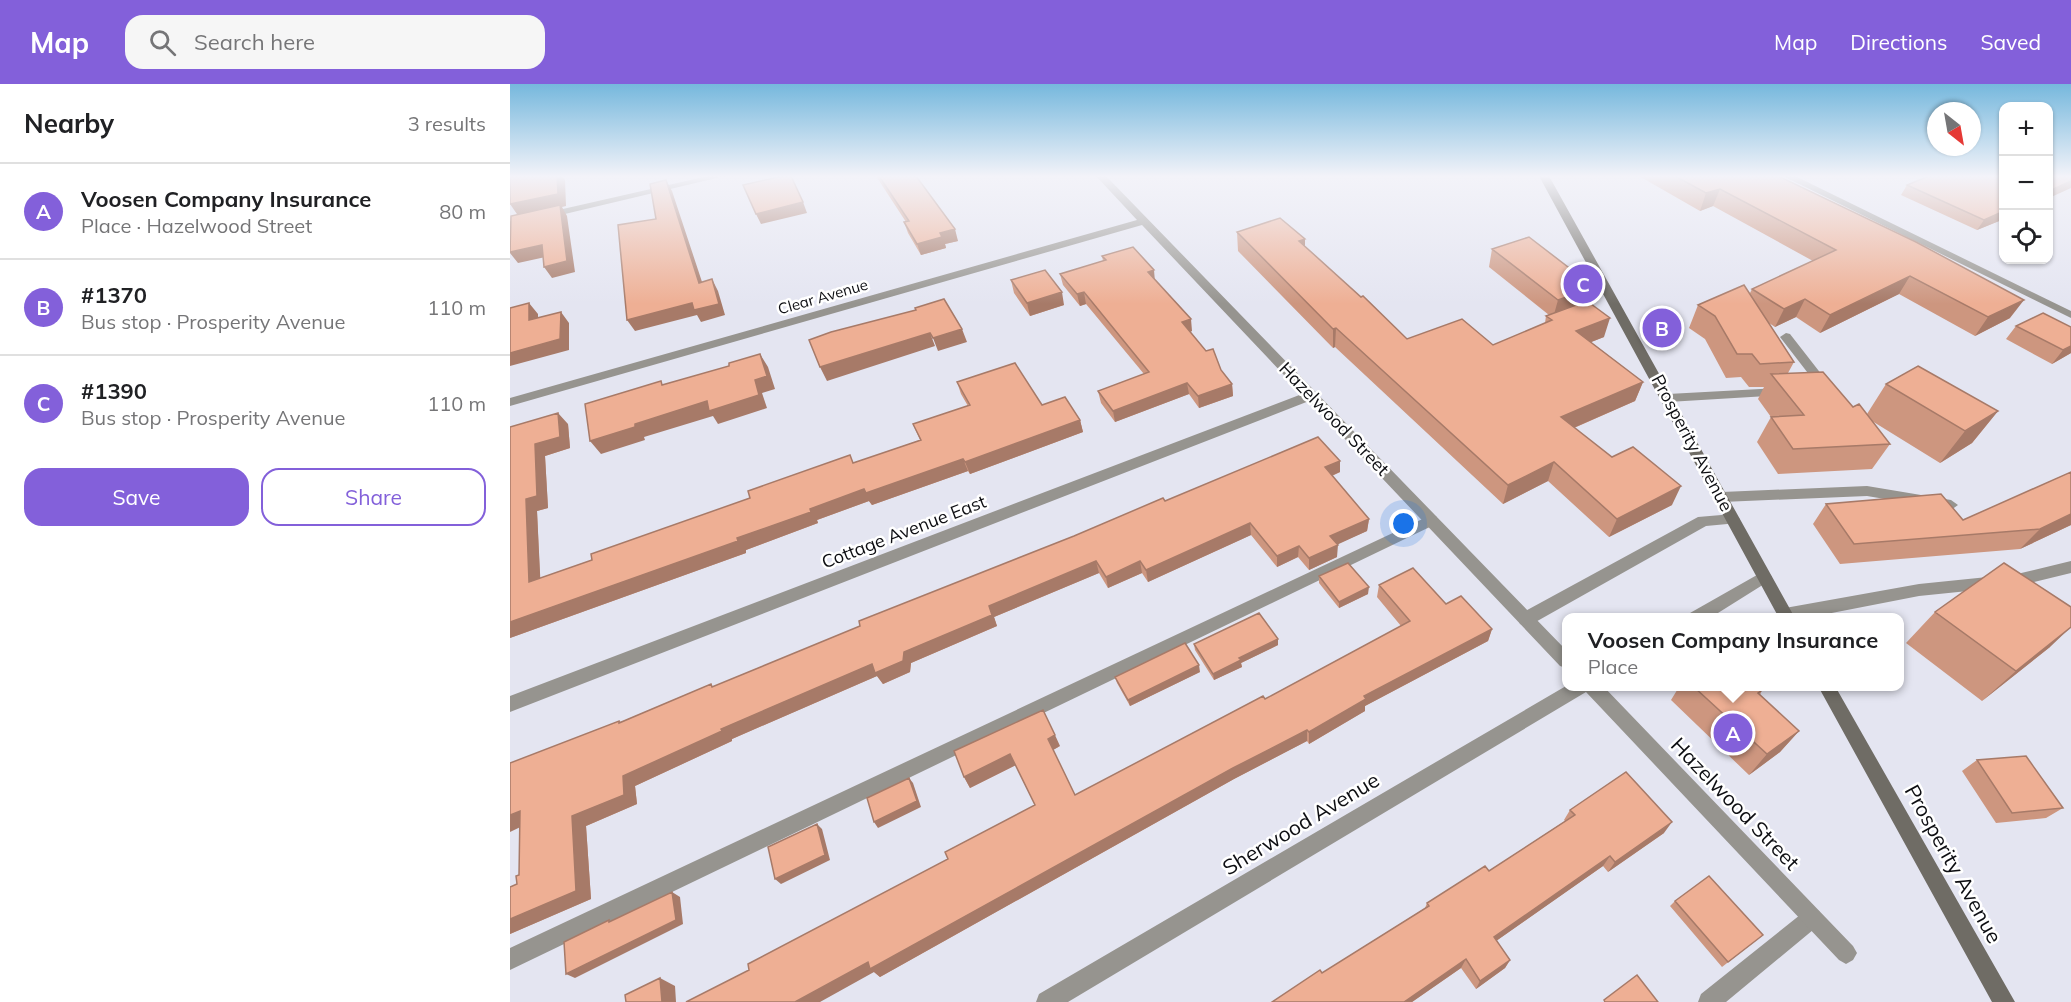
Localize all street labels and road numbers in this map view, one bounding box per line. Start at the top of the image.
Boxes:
street label: Clear Avenue [776,275,870,318]
street label: Hazelwood Street [1274,357,1394,480]
street label: Prosperity Avenue [1647,370,1738,515]
street label: Cottage Avenue East [818,490,989,573]
street label: Hazelwood Street [1666,732,1806,875]
street label: Sherwood Avenue [1217,766,1384,880]
street label: Prosperity Avenue [1900,780,2008,947]

